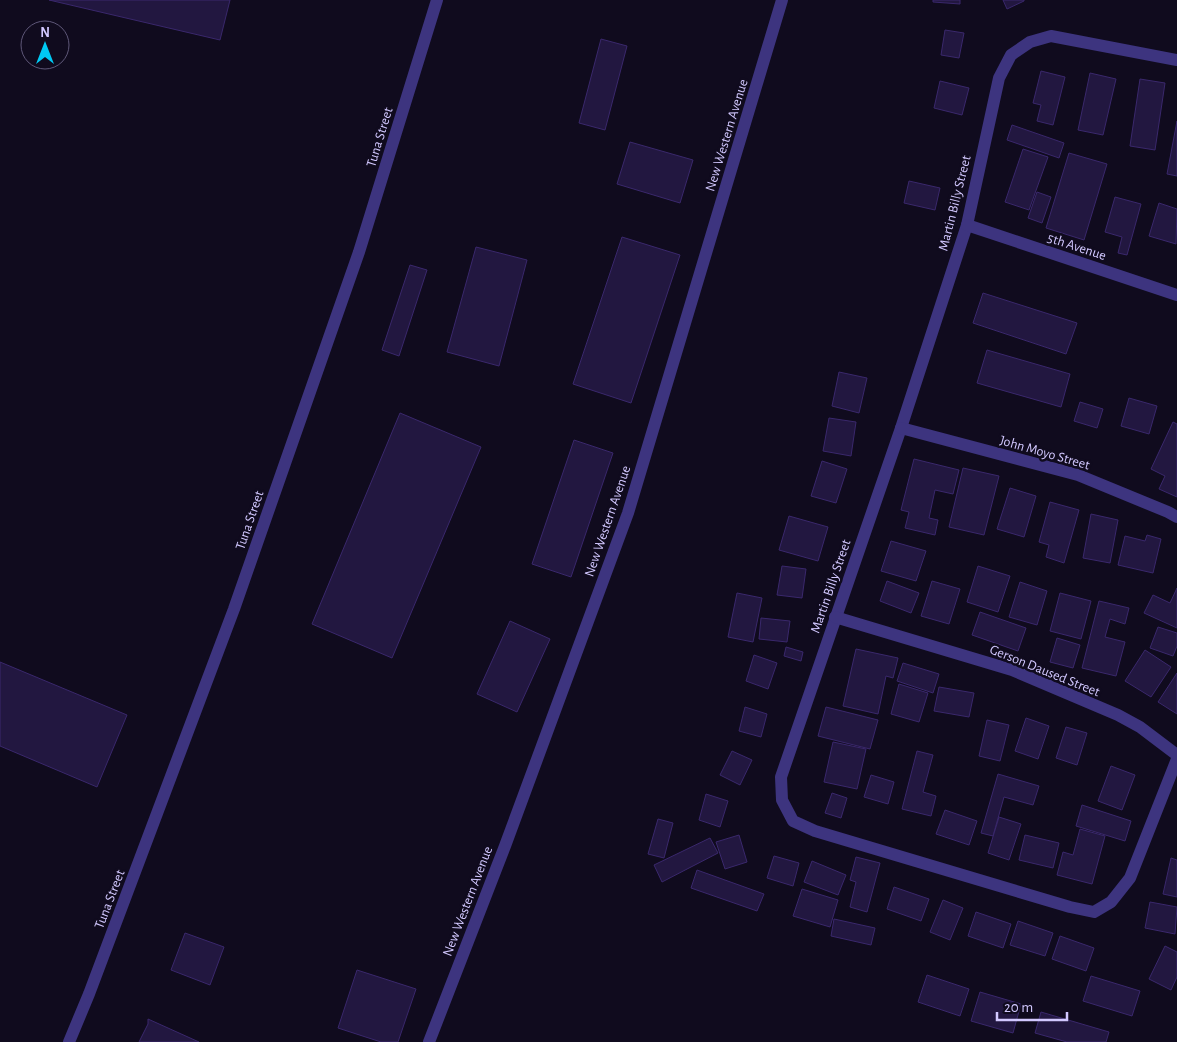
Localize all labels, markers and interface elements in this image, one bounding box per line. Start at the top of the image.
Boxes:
north arrow [20,20,70,70]
text: N [40,26,50,40]
street label: New Western Avenue [703,77,751,193]
street label: Tuna Street [364,105,396,169]
street label: Martin Billy Street [936,153,974,253]
street label: 5th Avenue [1046,231,1108,263]
street label: John Moyo Street [998,433,1092,473]
street label: New Western Avenue [582,464,634,579]
street label: Tuna Street [233,488,267,552]
street label: Martin Billy Street [808,537,854,635]
street label: Gerson Daused Street [988,642,1102,700]
street label: New Western Avenue [441,844,495,958]
street label: Tuna Street [92,868,128,931]
scale bar [997,990,1067,1022]
text: 20 m [1004,1000,1033,1015]

